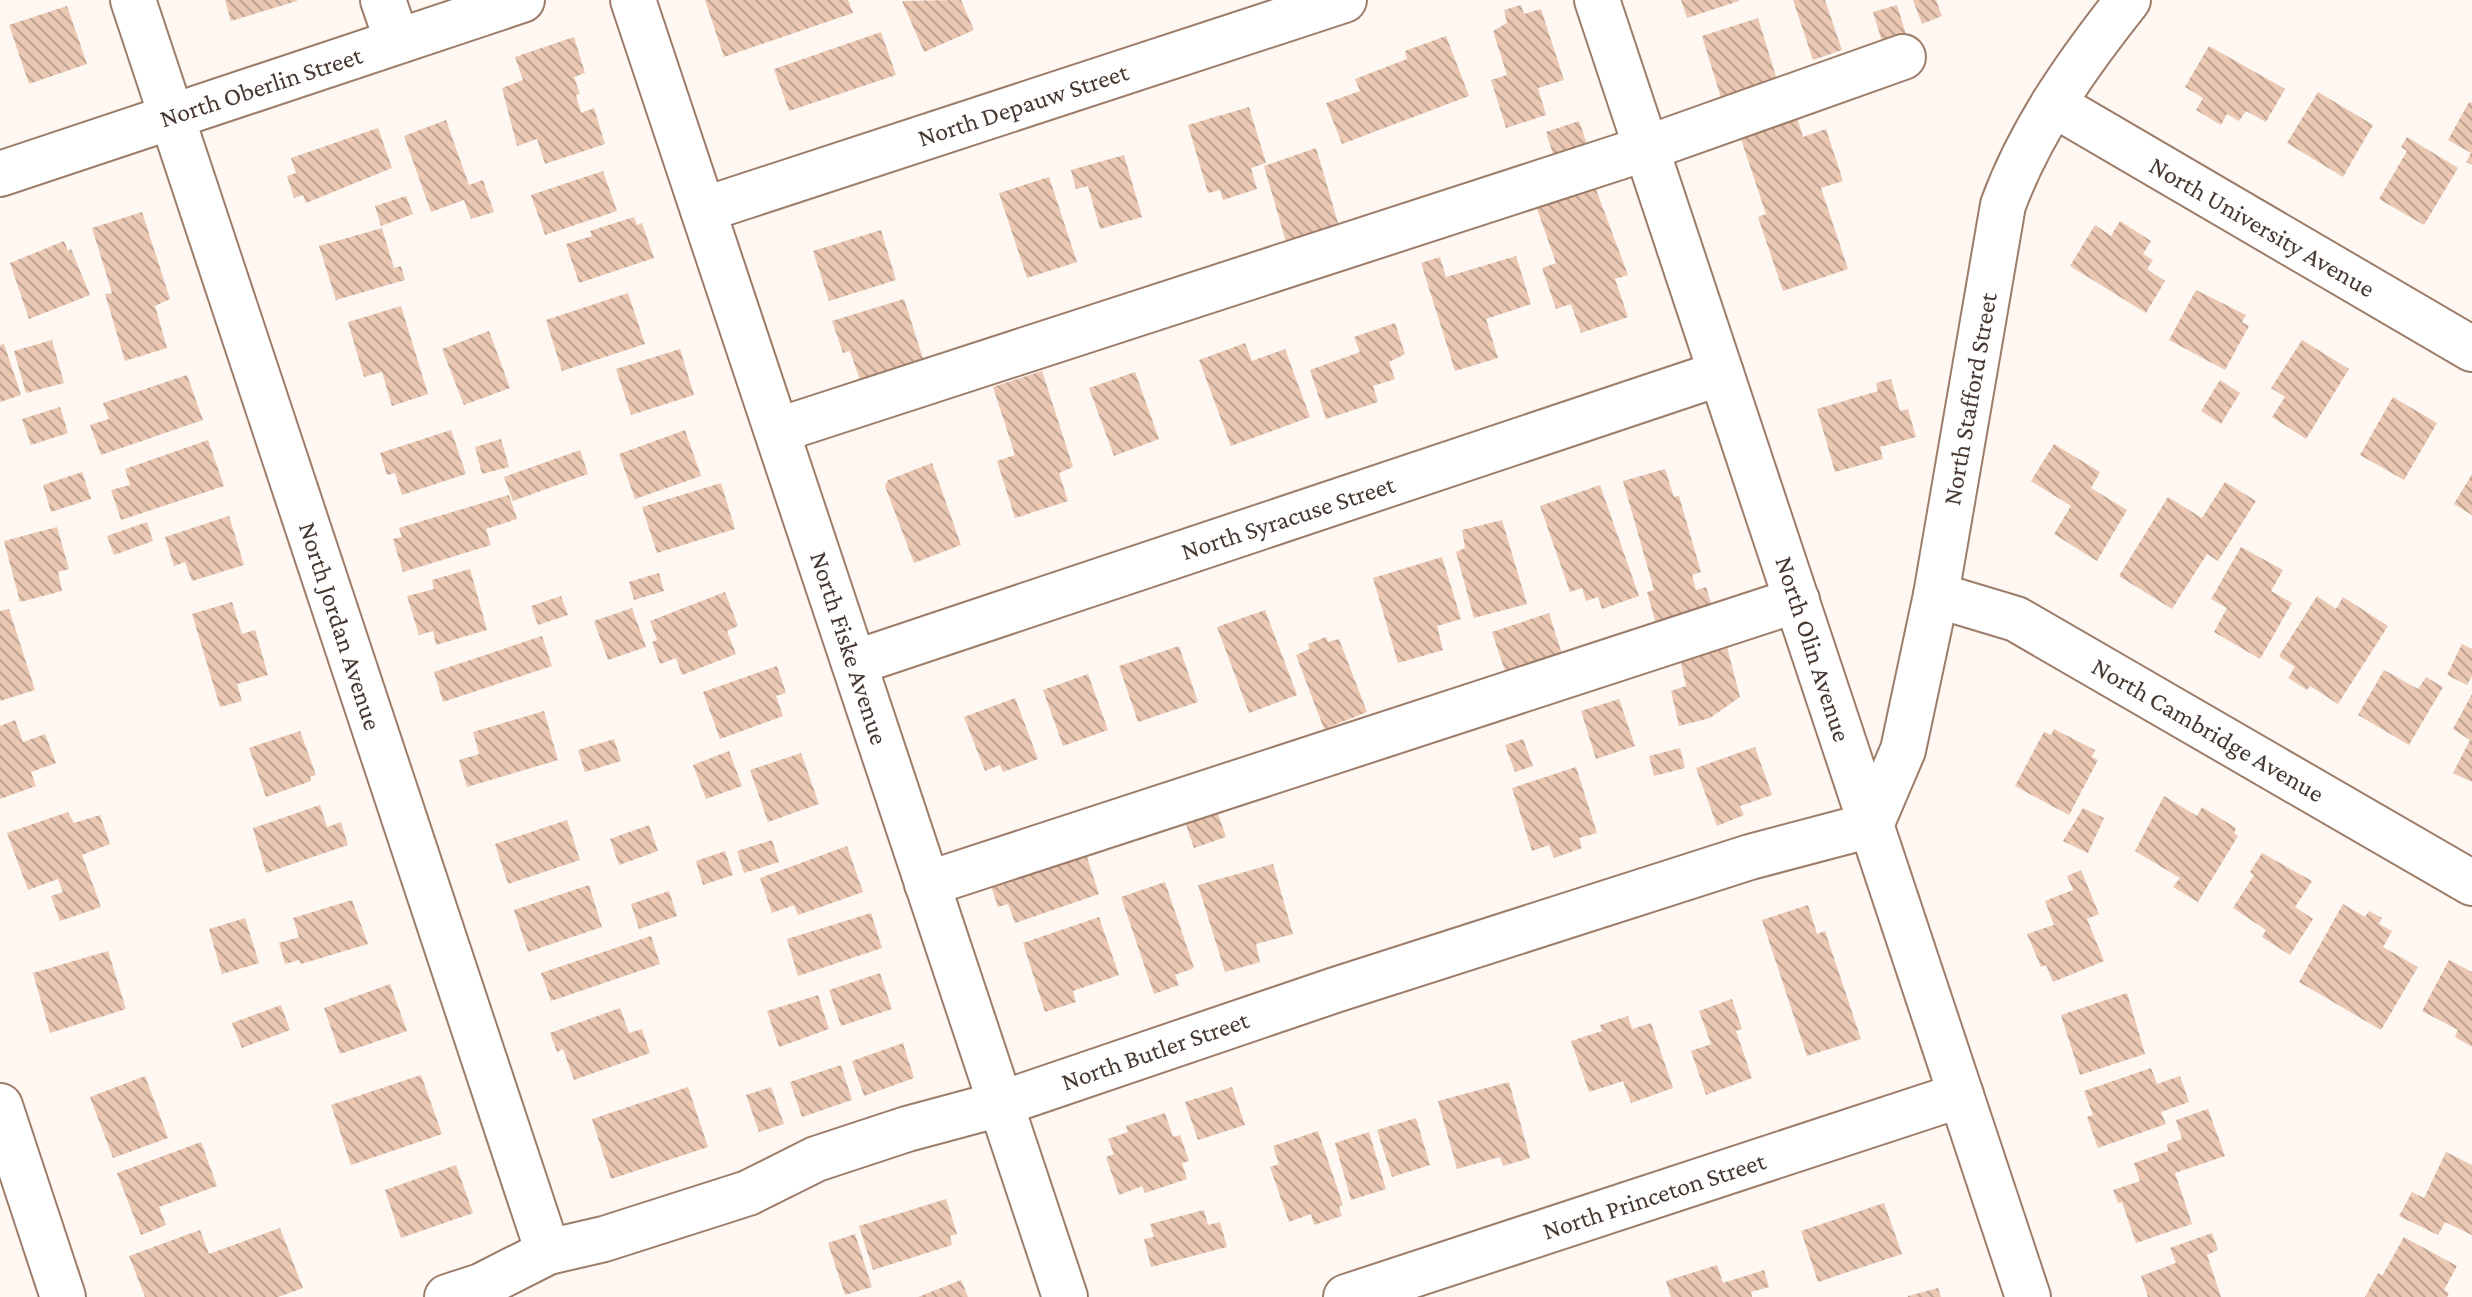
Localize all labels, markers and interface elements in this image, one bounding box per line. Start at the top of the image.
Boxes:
street label: North Oberlin Street [156,40,366,133]
street label: North Depauw Street [914,57,1132,153]
street label: North University Avenue [2144,151,2380,303]
street label: North Stafford Street [1937,290,2003,508]
street label: North Syracuse Street [1177,470,1399,566]
street label: North Jordan Avenue [293,518,387,734]
street label: North Fiske Avenue [804,548,894,748]
street label: North Olin Avenue [1769,553,1857,745]
street label: North Cambridge Avenue [2087,652,2329,808]
street label: North Butler Street [1057,1005,1253,1097]
street label: North Princeton Street [1539,1146,1770,1246]

